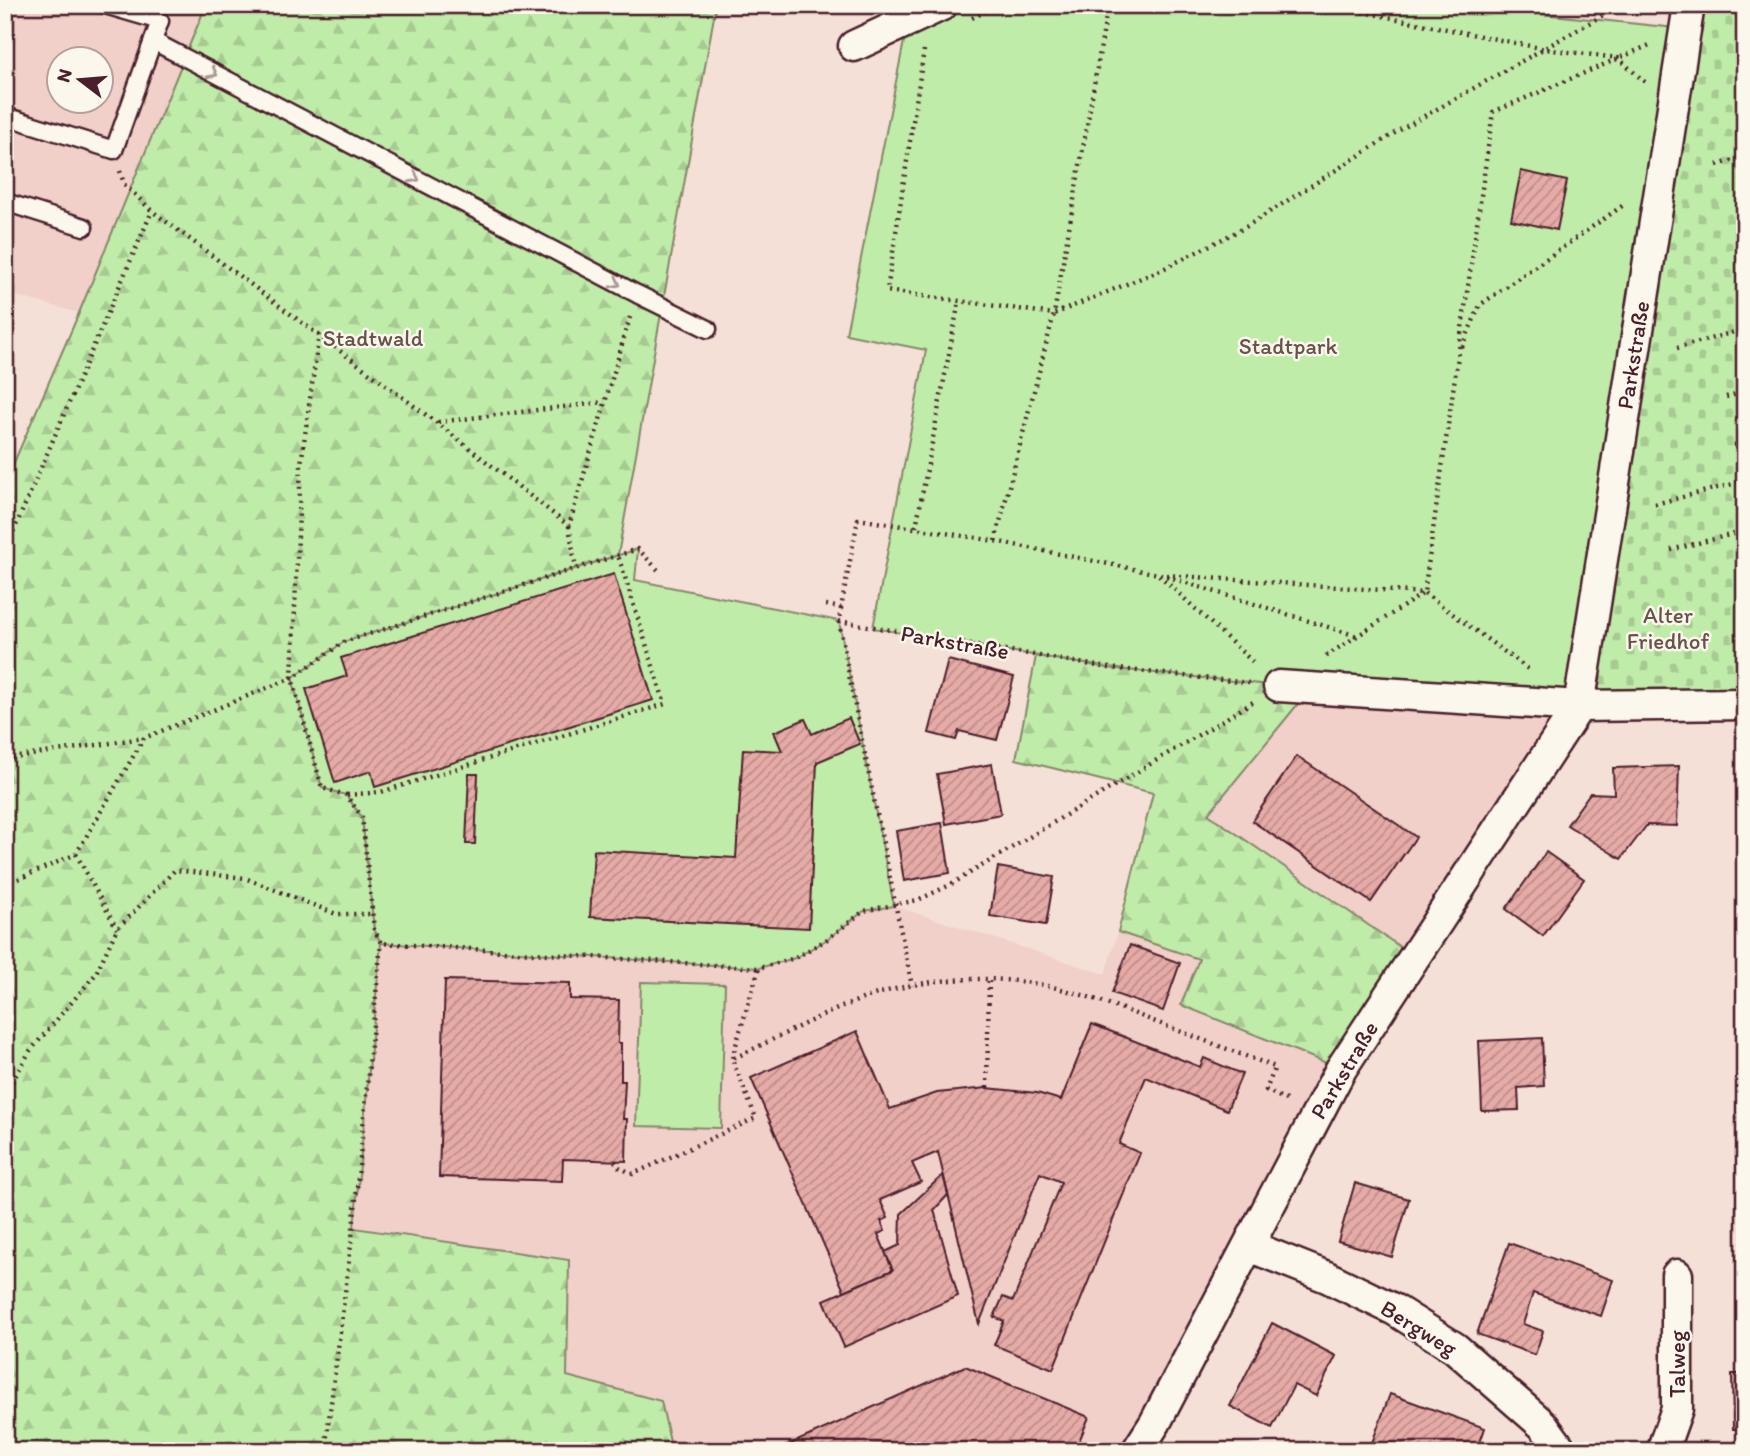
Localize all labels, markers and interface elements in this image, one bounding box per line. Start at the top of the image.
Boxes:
north arrow [46,46,116,116]
one-way arrow [206,64,218,78]
text: N [51,66,77,85]
one-way arrow [408,170,420,183]
one-way arrow [609,275,622,289]
street label: Parkstraße [1611,299,1655,411]
park label: Stadtwald [323,324,424,352]
park label: Stadtpark [1239,332,1337,360]
park label: Alter Friedhof [1627,601,1710,655]
street label: Parkstraße [899,619,1011,665]
street label: Parkstraße [1304,1016,1384,1124]
street label: Bergweg [1376,1294,1463,1363]
street label: Talweg [1663,1330,1691,1398]

